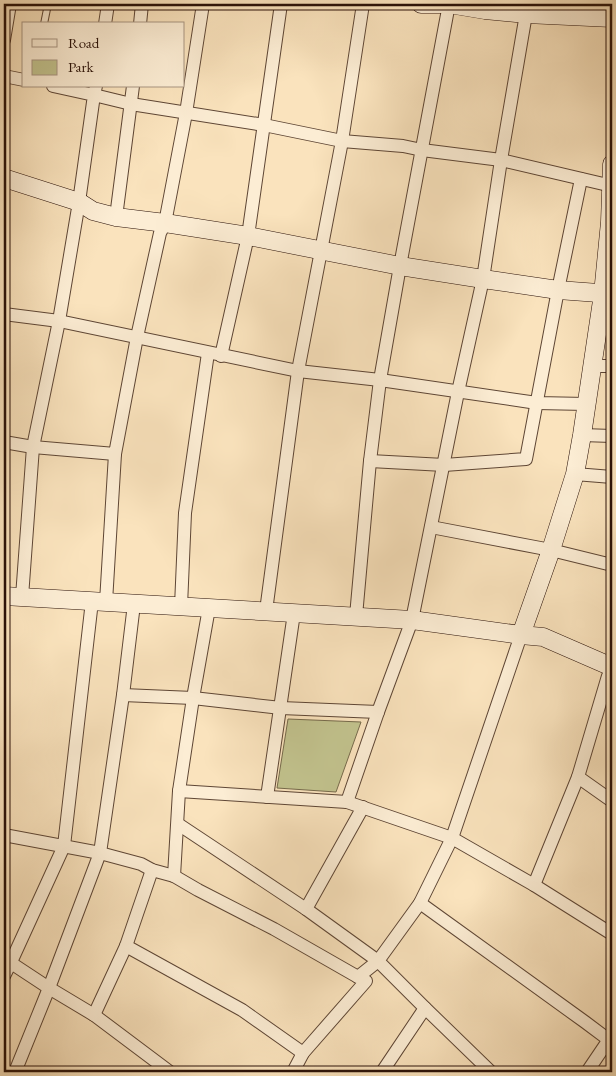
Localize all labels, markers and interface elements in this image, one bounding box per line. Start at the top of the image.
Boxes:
legend [22,22,185,88]
text: Road [68,33,100,52]
text: Park [68,57,95,76]

